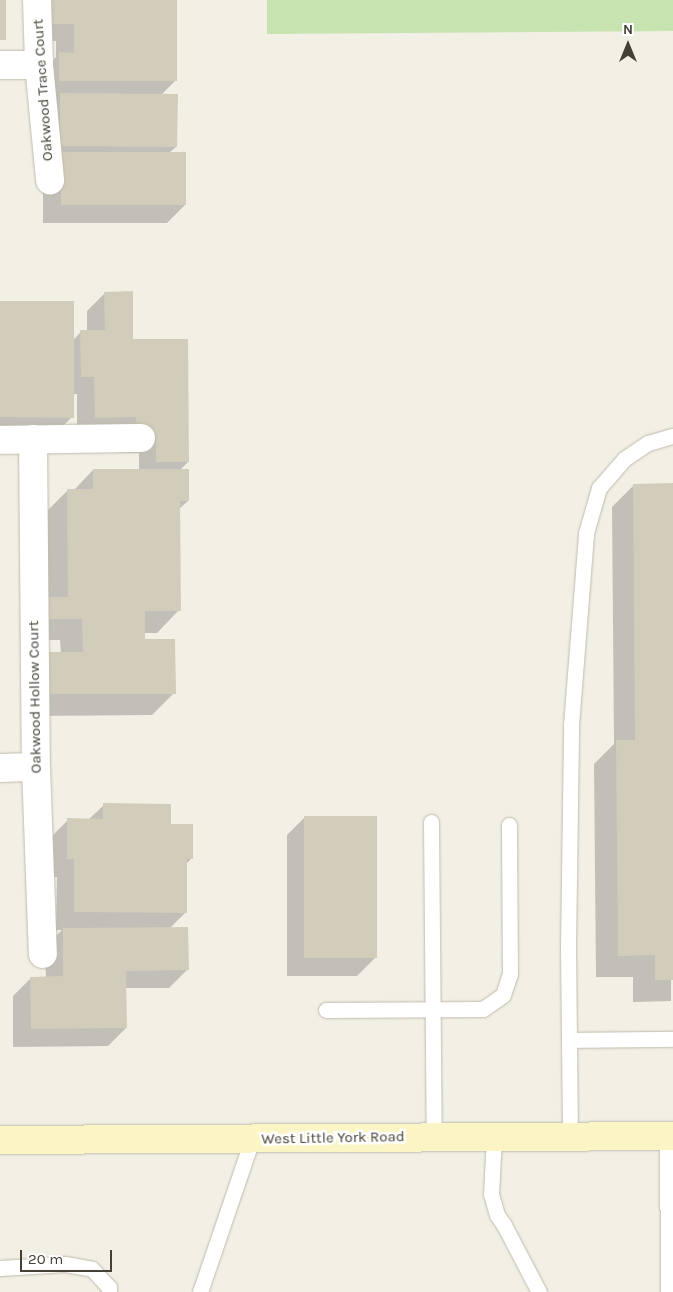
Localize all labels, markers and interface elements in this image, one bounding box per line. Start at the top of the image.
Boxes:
street label: Oakwood Trace Court [29,18,57,162]
north arrow [603,20,653,70]
text: N [623,21,633,38]
street label: Oakwood Hollow Court [25,620,45,774]
street label: West Little York Road [261,1128,405,1148]
scale bar [22,1240,115,1272]
text: 20 m [28,1250,63,1268]

